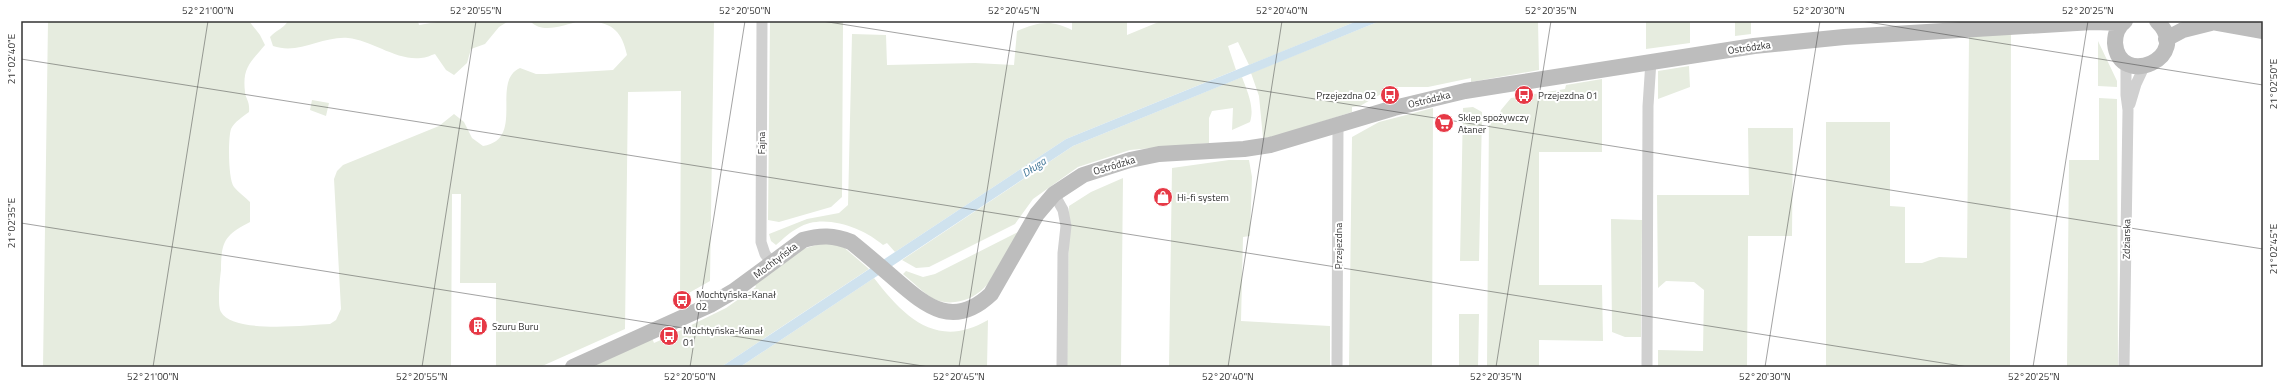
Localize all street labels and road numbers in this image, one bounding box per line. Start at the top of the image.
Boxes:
street label: Ostródzka [1727,37,1771,58]
street label: Ostródzka [1406,87,1452,112]
street label: Fajna [754,132,769,154]
street label: Ostródzka [1091,152,1137,179]
street label: Zdziarska [2119,219,2134,259]
street label: Przejezdna [1331,223,1346,269]
street label: Mochtyńska [750,239,800,282]

